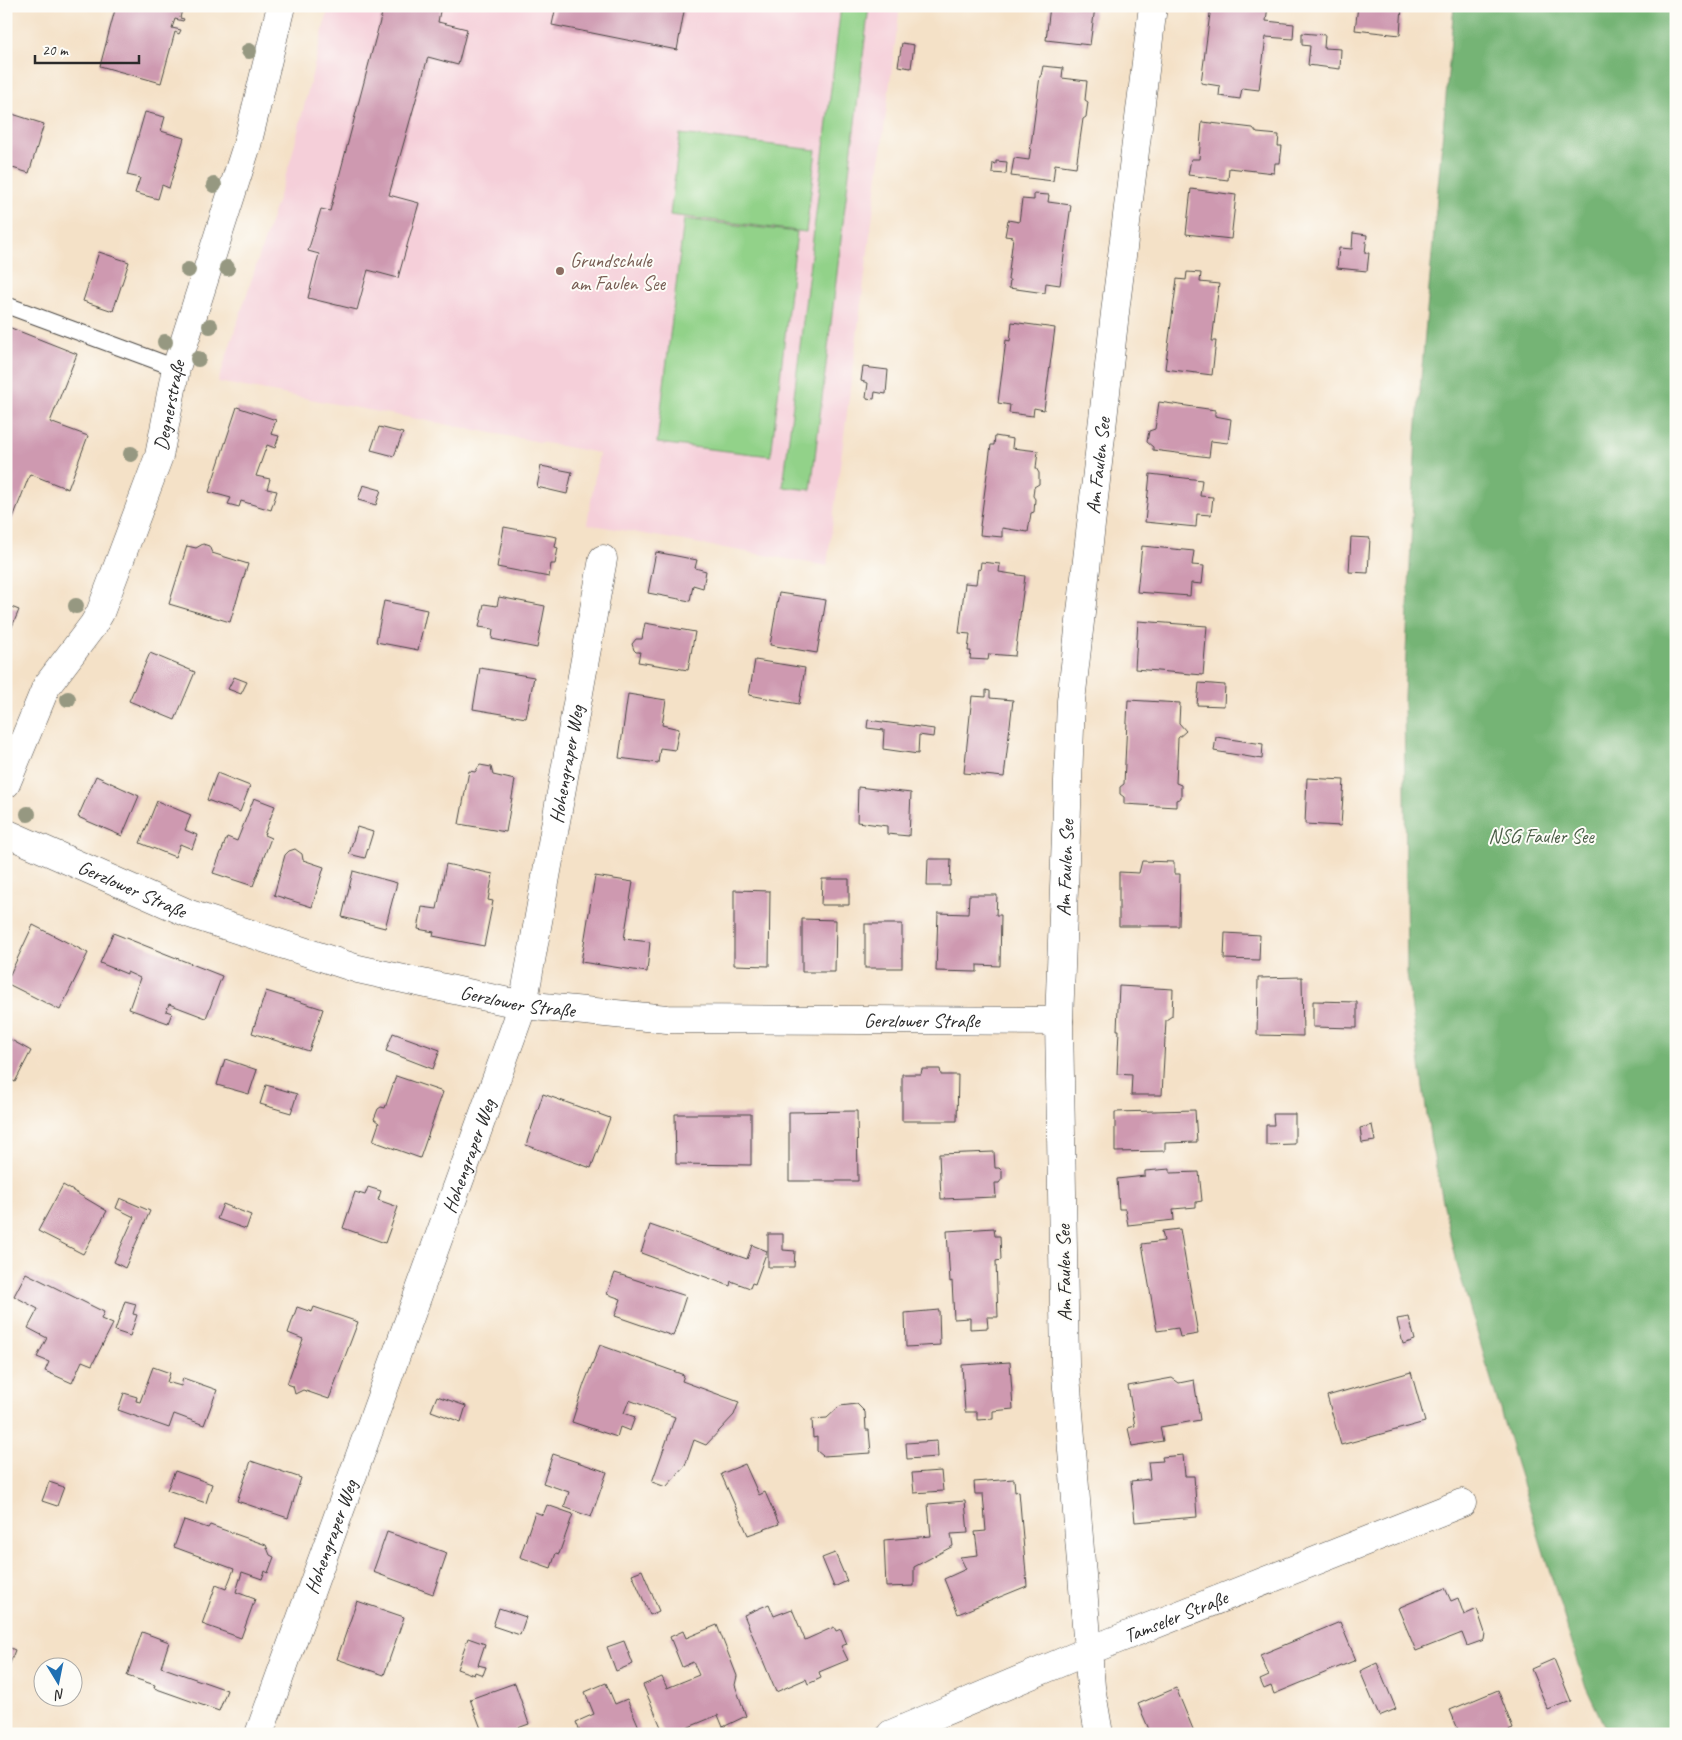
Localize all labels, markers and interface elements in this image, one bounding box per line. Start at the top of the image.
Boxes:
scale bar [35,32,139,64]
text: 20 m [42,41,69,60]
place label: Grundschule am Faulen See [570,248,667,296]
marker: Grundschule am Faulen See [554,265,566,277]
street label: Degnerstraße [148,355,191,453]
street label: Am Faulen See [1080,415,1116,515]
street label: Hohengraper Weg [543,702,589,825]
street label: Am Faulen See [1050,818,1079,917]
park label: NSG Fauler See [1488,824,1595,849]
street label: Gerzlower Straße [74,854,192,924]
street label: Gerzlower Straße [458,979,578,1023]
street label: Gerzlower Straße [864,1008,981,1033]
street label: Hohengraper Weg [436,1094,501,1216]
street label: Am Faulen See [1051,1223,1077,1322]
street label: Hohengraper Weg [298,1475,363,1597]
street label: Tamseler Straße [1120,1584,1232,1648]
north arrow [32,1658,82,1708]
text: N [52,1685,66,1704]

